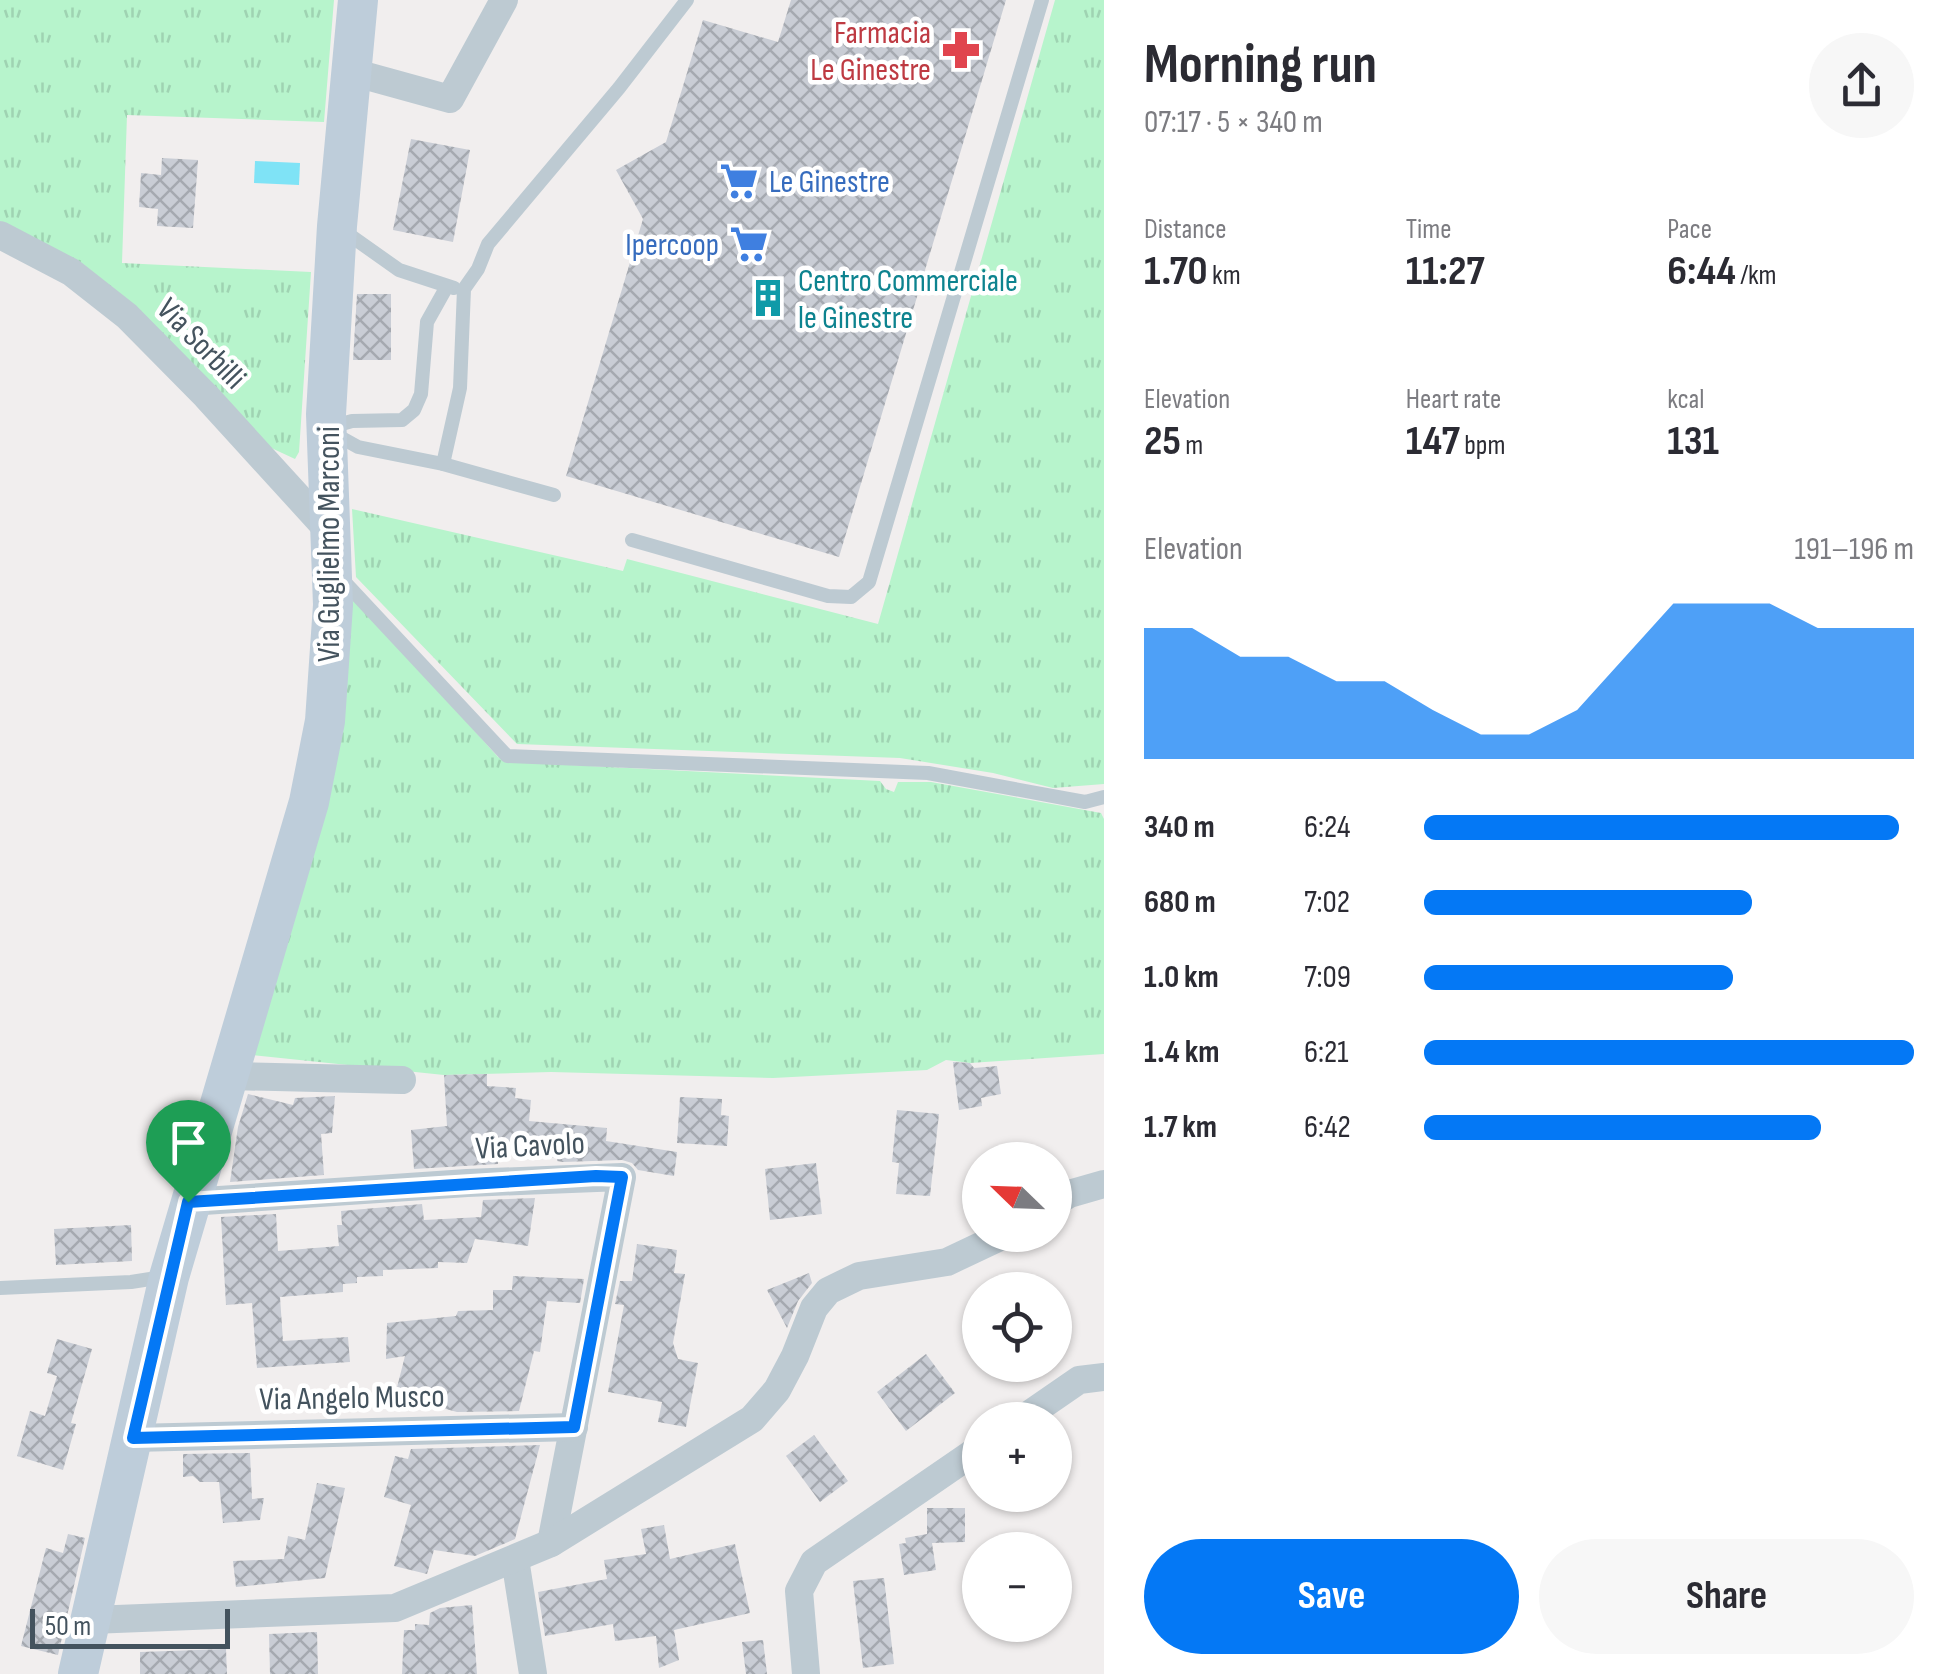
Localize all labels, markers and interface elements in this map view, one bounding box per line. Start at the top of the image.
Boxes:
place label: Farmacia Le Ginestre [810,14,931,90]
pharmacy icon: Farmacia Le Ginestre [940,29,982,71]
text: Morning run [1144,32,1377,99]
button: share [1809,33,1914,138]
text: 07:17 · 5 × 340 m [1144,103,1323,142]
supermarket icon: Le Ginestre [718,160,760,202]
place label: Le Ginestre [769,163,890,202]
text: Distance [1144,213,1227,246]
text: Time [1406,213,1451,246]
text: Pace [1667,213,1712,246]
supermarket icon: Ipercoop [728,223,770,265]
place label: Ipercoop [625,226,719,265]
text: 1.70 [1144,246,1208,297]
text: 11:27 [1406,246,1485,297]
text: 6:44 [1667,246,1736,297]
text: km [1208,259,1241,292]
text: /km [1736,259,1777,292]
place label: Centro Commerciale le Ginestre [798,262,1018,338]
building icon: Centro Commerciale le Ginestre [747,277,789,319]
street label: Via Sorbilli [148,290,254,398]
text: Elevation [1144,383,1230,416]
text: Heart rate [1406,383,1501,416]
text: kcal [1667,383,1704,416]
text: 25 [1144,416,1181,467]
text: 147 [1406,416,1460,467]
text: 131 [1667,416,1719,467]
street label: Via Guglielmo Marconi [310,426,349,662]
text: m [1181,429,1203,462]
text: bpm [1460,429,1505,462]
text: Elevation [1144,530,1243,569]
text: 191–196 m [1795,530,1914,569]
text: 340 m [1144,808,1215,847]
text: 6:24 [1304,808,1350,847]
text: 680 m [1144,883,1216,922]
text: 7:02 [1304,883,1350,922]
text: 1.0 km [1144,958,1219,997]
text: 7:09 [1304,958,1351,997]
text: 1.4 km [1144,1033,1219,1072]
text: 6:21 [1304,1033,1349,1072]
pin [146,1100,231,1203]
text: 1.7 km [1144,1108,1217,1147]
text: 6:42 [1304,1108,1351,1147]
icon: arrive [161,1115,216,1170]
street label: Via Cavolo [474,1124,586,1169]
north arrow [962,1142,1072,1252]
map controls [962,1142,1072,1642]
button: locate [962,1272,1072,1382]
street label: Via Angelo Musco [259,1377,445,1420]
button: + [962,1402,1072,1512]
button: − [962,1532,1072,1642]
button: Save [1144,1539,1519,1654]
button: Share [1539,1539,1914,1654]
scale bar [30,1604,230,1648]
text: 50 m [45,1610,91,1643]

